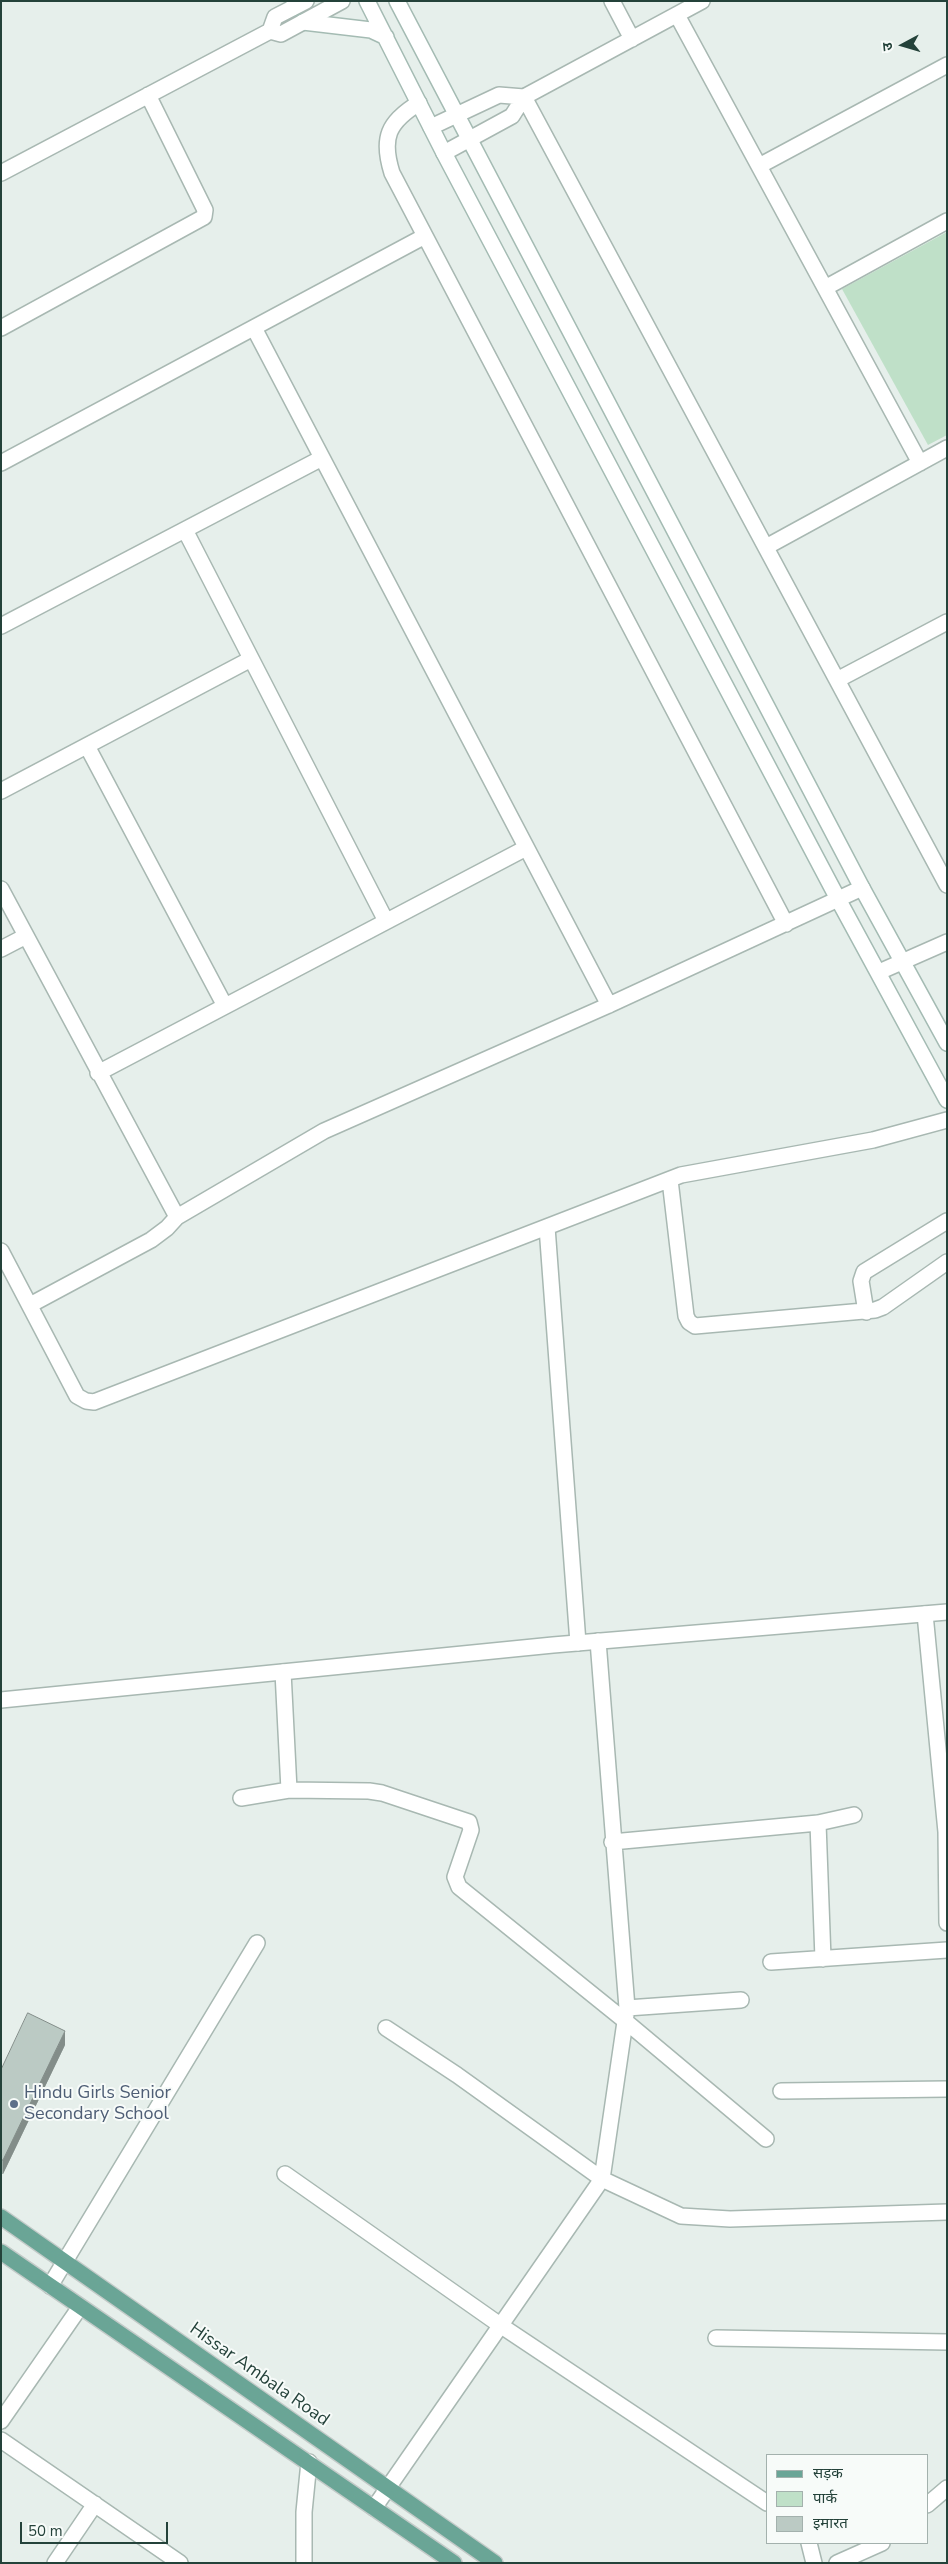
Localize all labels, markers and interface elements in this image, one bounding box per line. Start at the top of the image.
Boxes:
north arrow [878,20,928,70]
text: उ [878,42,897,52]
place label: Hindu Girls Senior Secondary School [24,2083,171,2126]
marker: Hindu Girls Senior Secondary School [8,2098,20,2110]
street label: Hissar Ambala Road [185,2319,333,2431]
legend [766,2454,928,2544]
text: सड़क [813,2463,843,2483]
text: पार्क [813,2488,837,2508]
scale bar [22,2512,170,2544]
text: इमारत [813,2513,848,2533]
text: 50 m [28,2521,63,2541]

